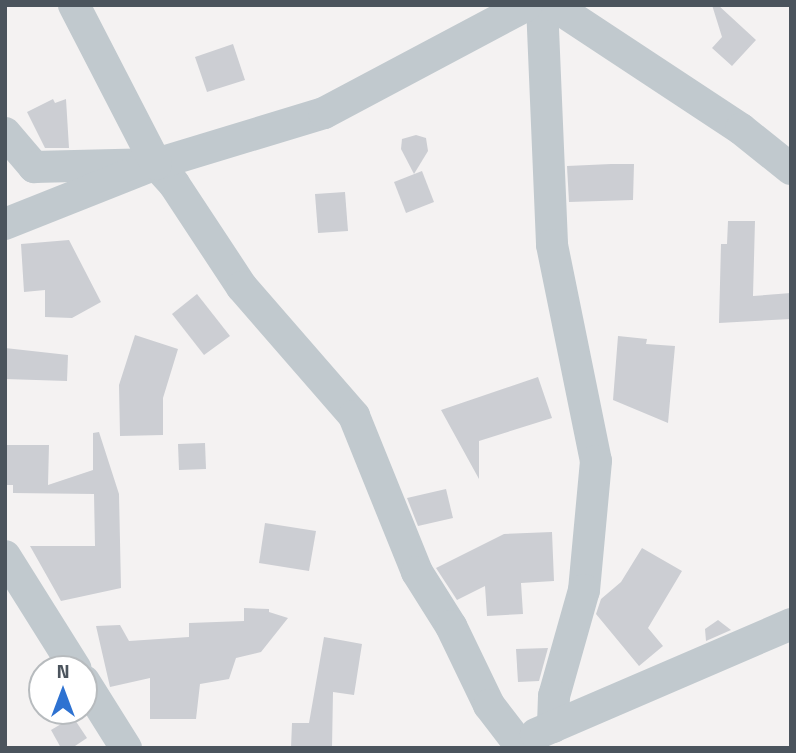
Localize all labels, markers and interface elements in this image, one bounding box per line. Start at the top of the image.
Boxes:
north arrow [28,655,98,725]
text: N [56,656,70,685]

